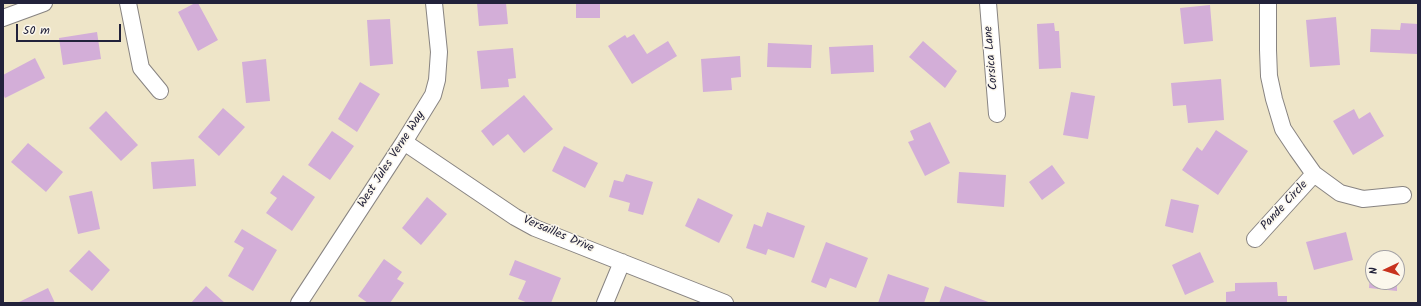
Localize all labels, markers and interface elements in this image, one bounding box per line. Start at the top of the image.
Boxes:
scale bar [18,16,123,42]
text: 50 m [23,21,50,40]
street label: Corsica Lane [982,25,1002,91]
street label: West Jules Verne Way [355,109,429,211]
street label: Pande Circle [1258,178,1312,234]
street label: Versailles Drive [520,214,596,256]
north arrow [1365,250,1405,290]
text: N [1365,267,1383,275]

